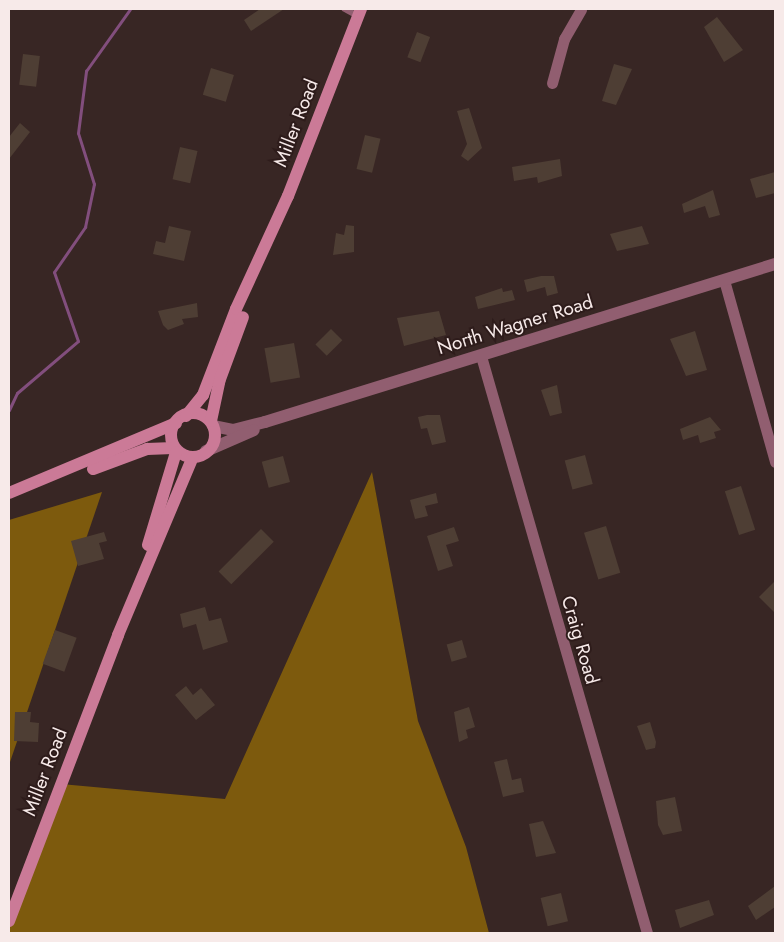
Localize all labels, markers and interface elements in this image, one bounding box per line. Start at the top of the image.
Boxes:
street label: Miller Road [269,76,323,170]
street label: North Wagner Road [434,290,596,360]
street label: Craig Road [556,593,604,687]
street label: Miller Road [18,725,72,819]

